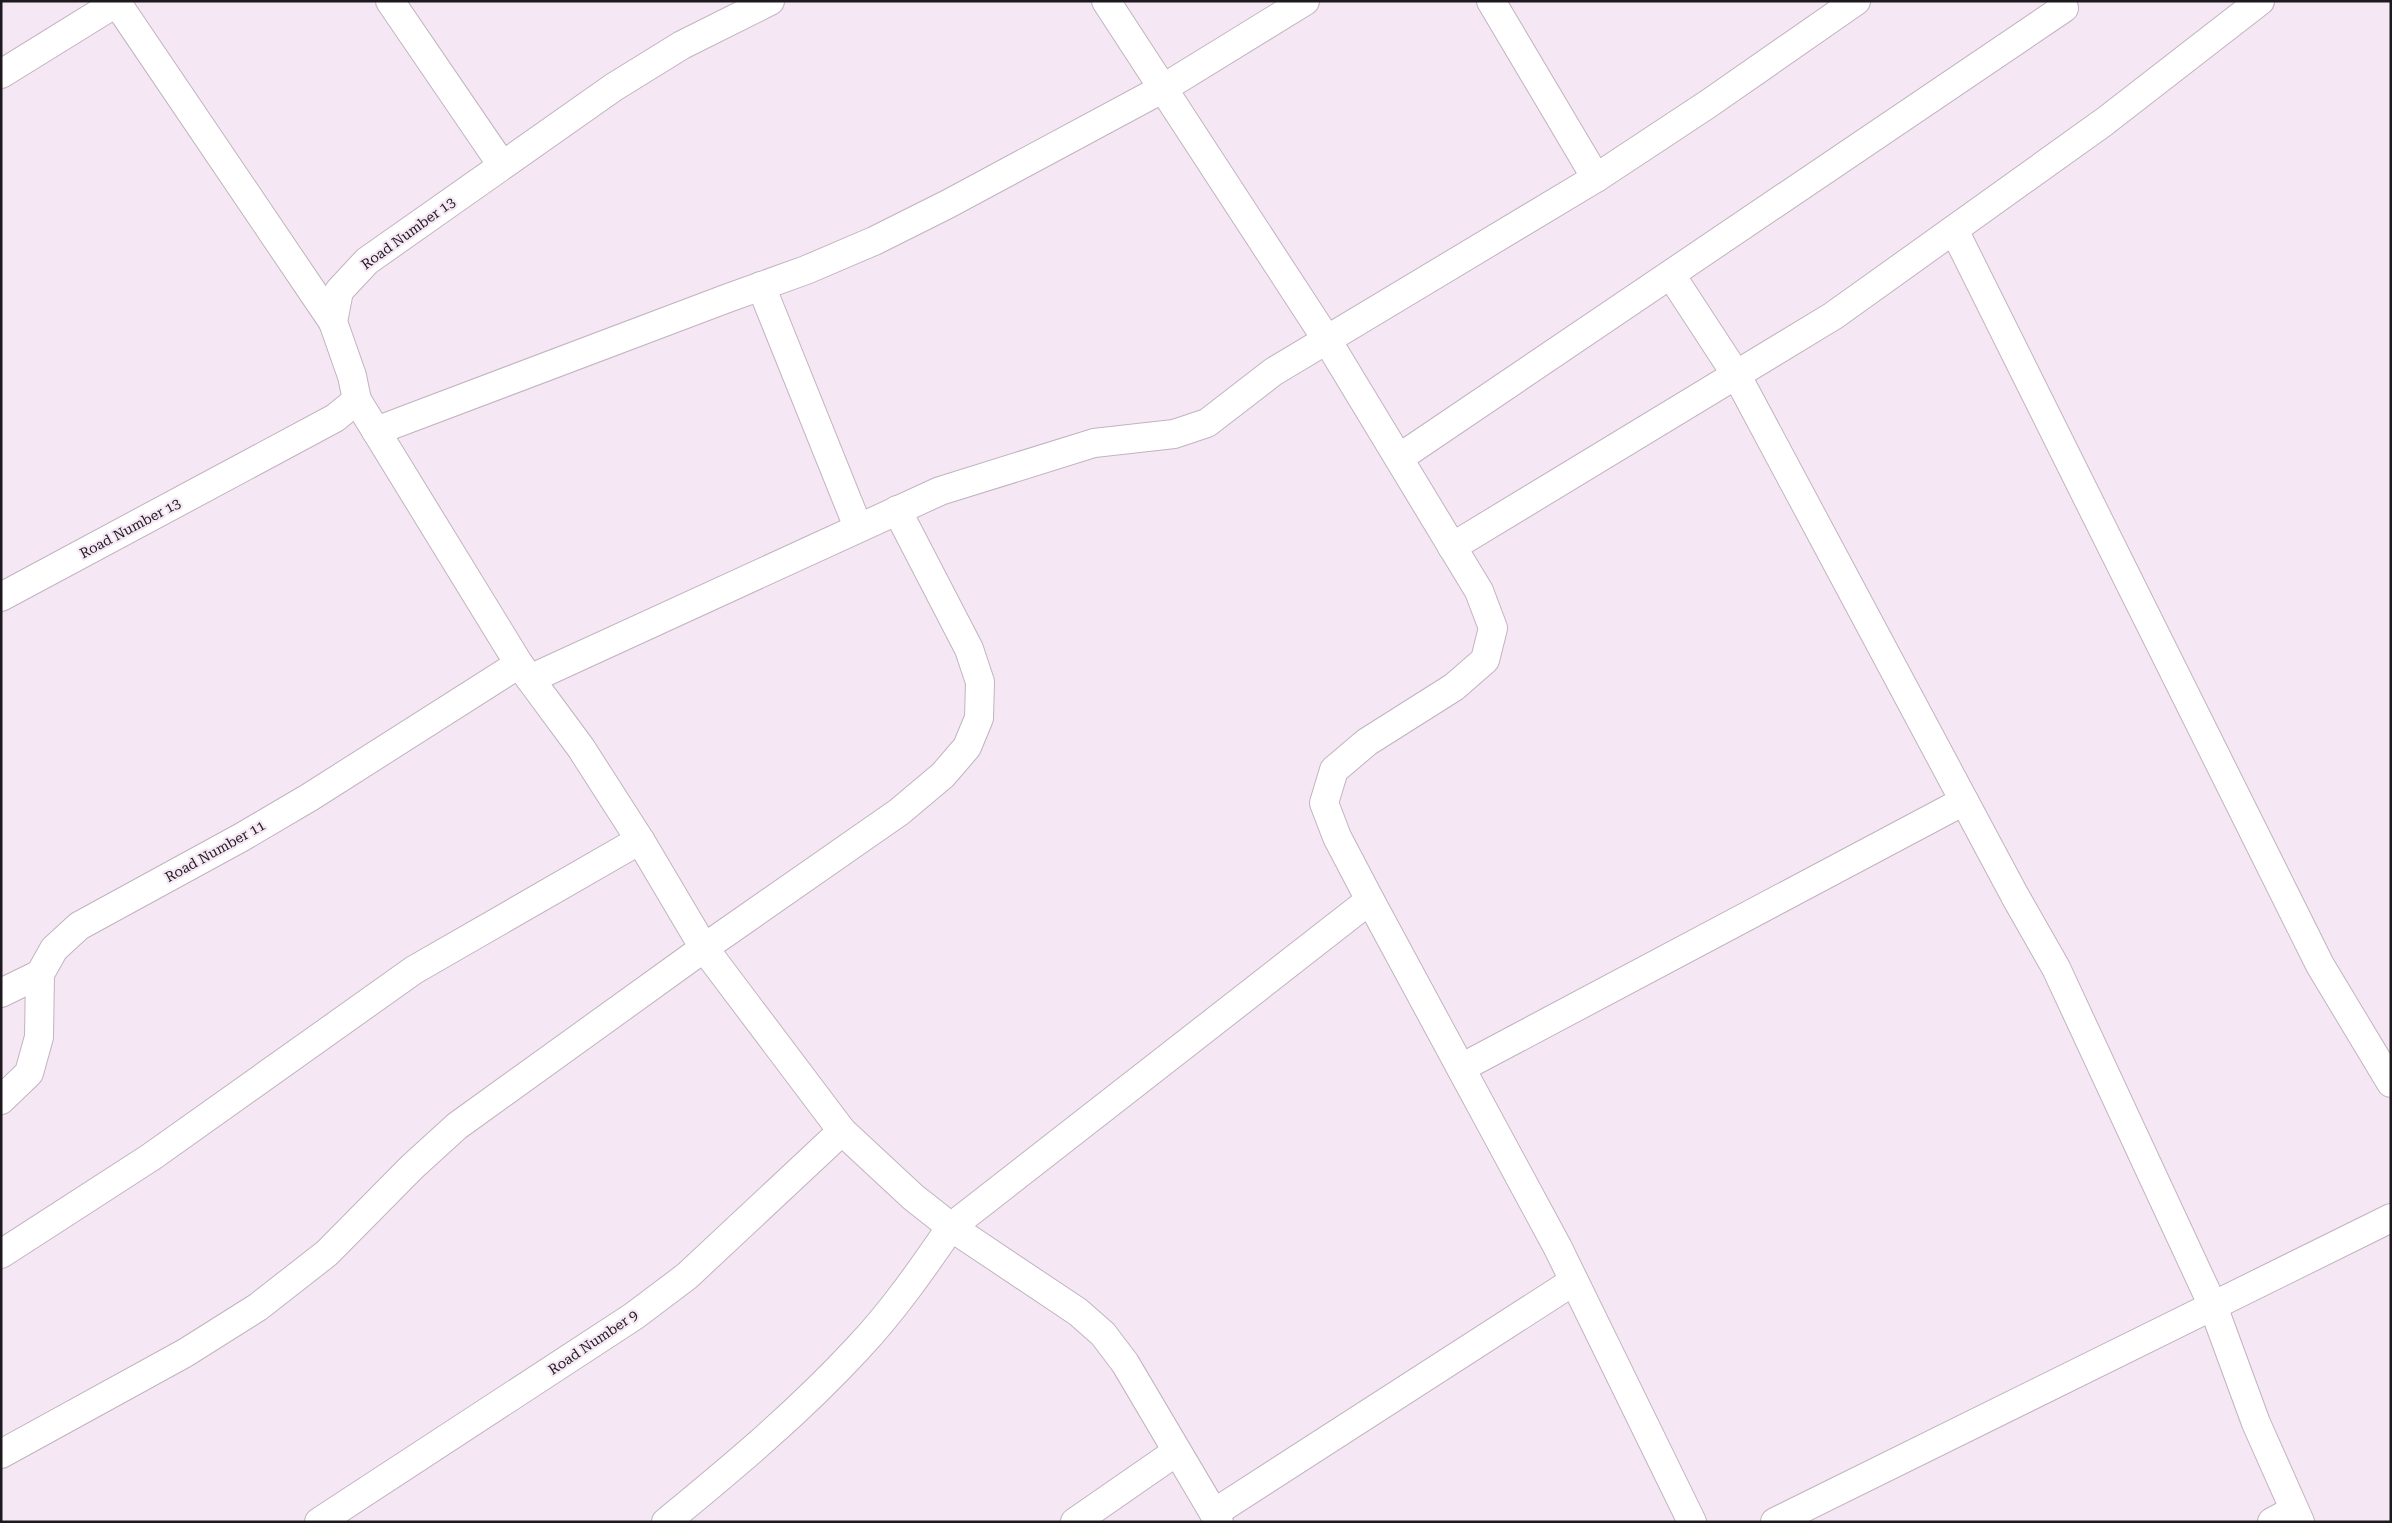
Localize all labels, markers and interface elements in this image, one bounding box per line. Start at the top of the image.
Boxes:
street label: Road Number 13 [358,194,458,272]
street label: Road Number 13 [77,495,183,561]
street label: Road Number 11 [162,817,268,885]
street label: Road Number 9 [545,1306,641,1378]

